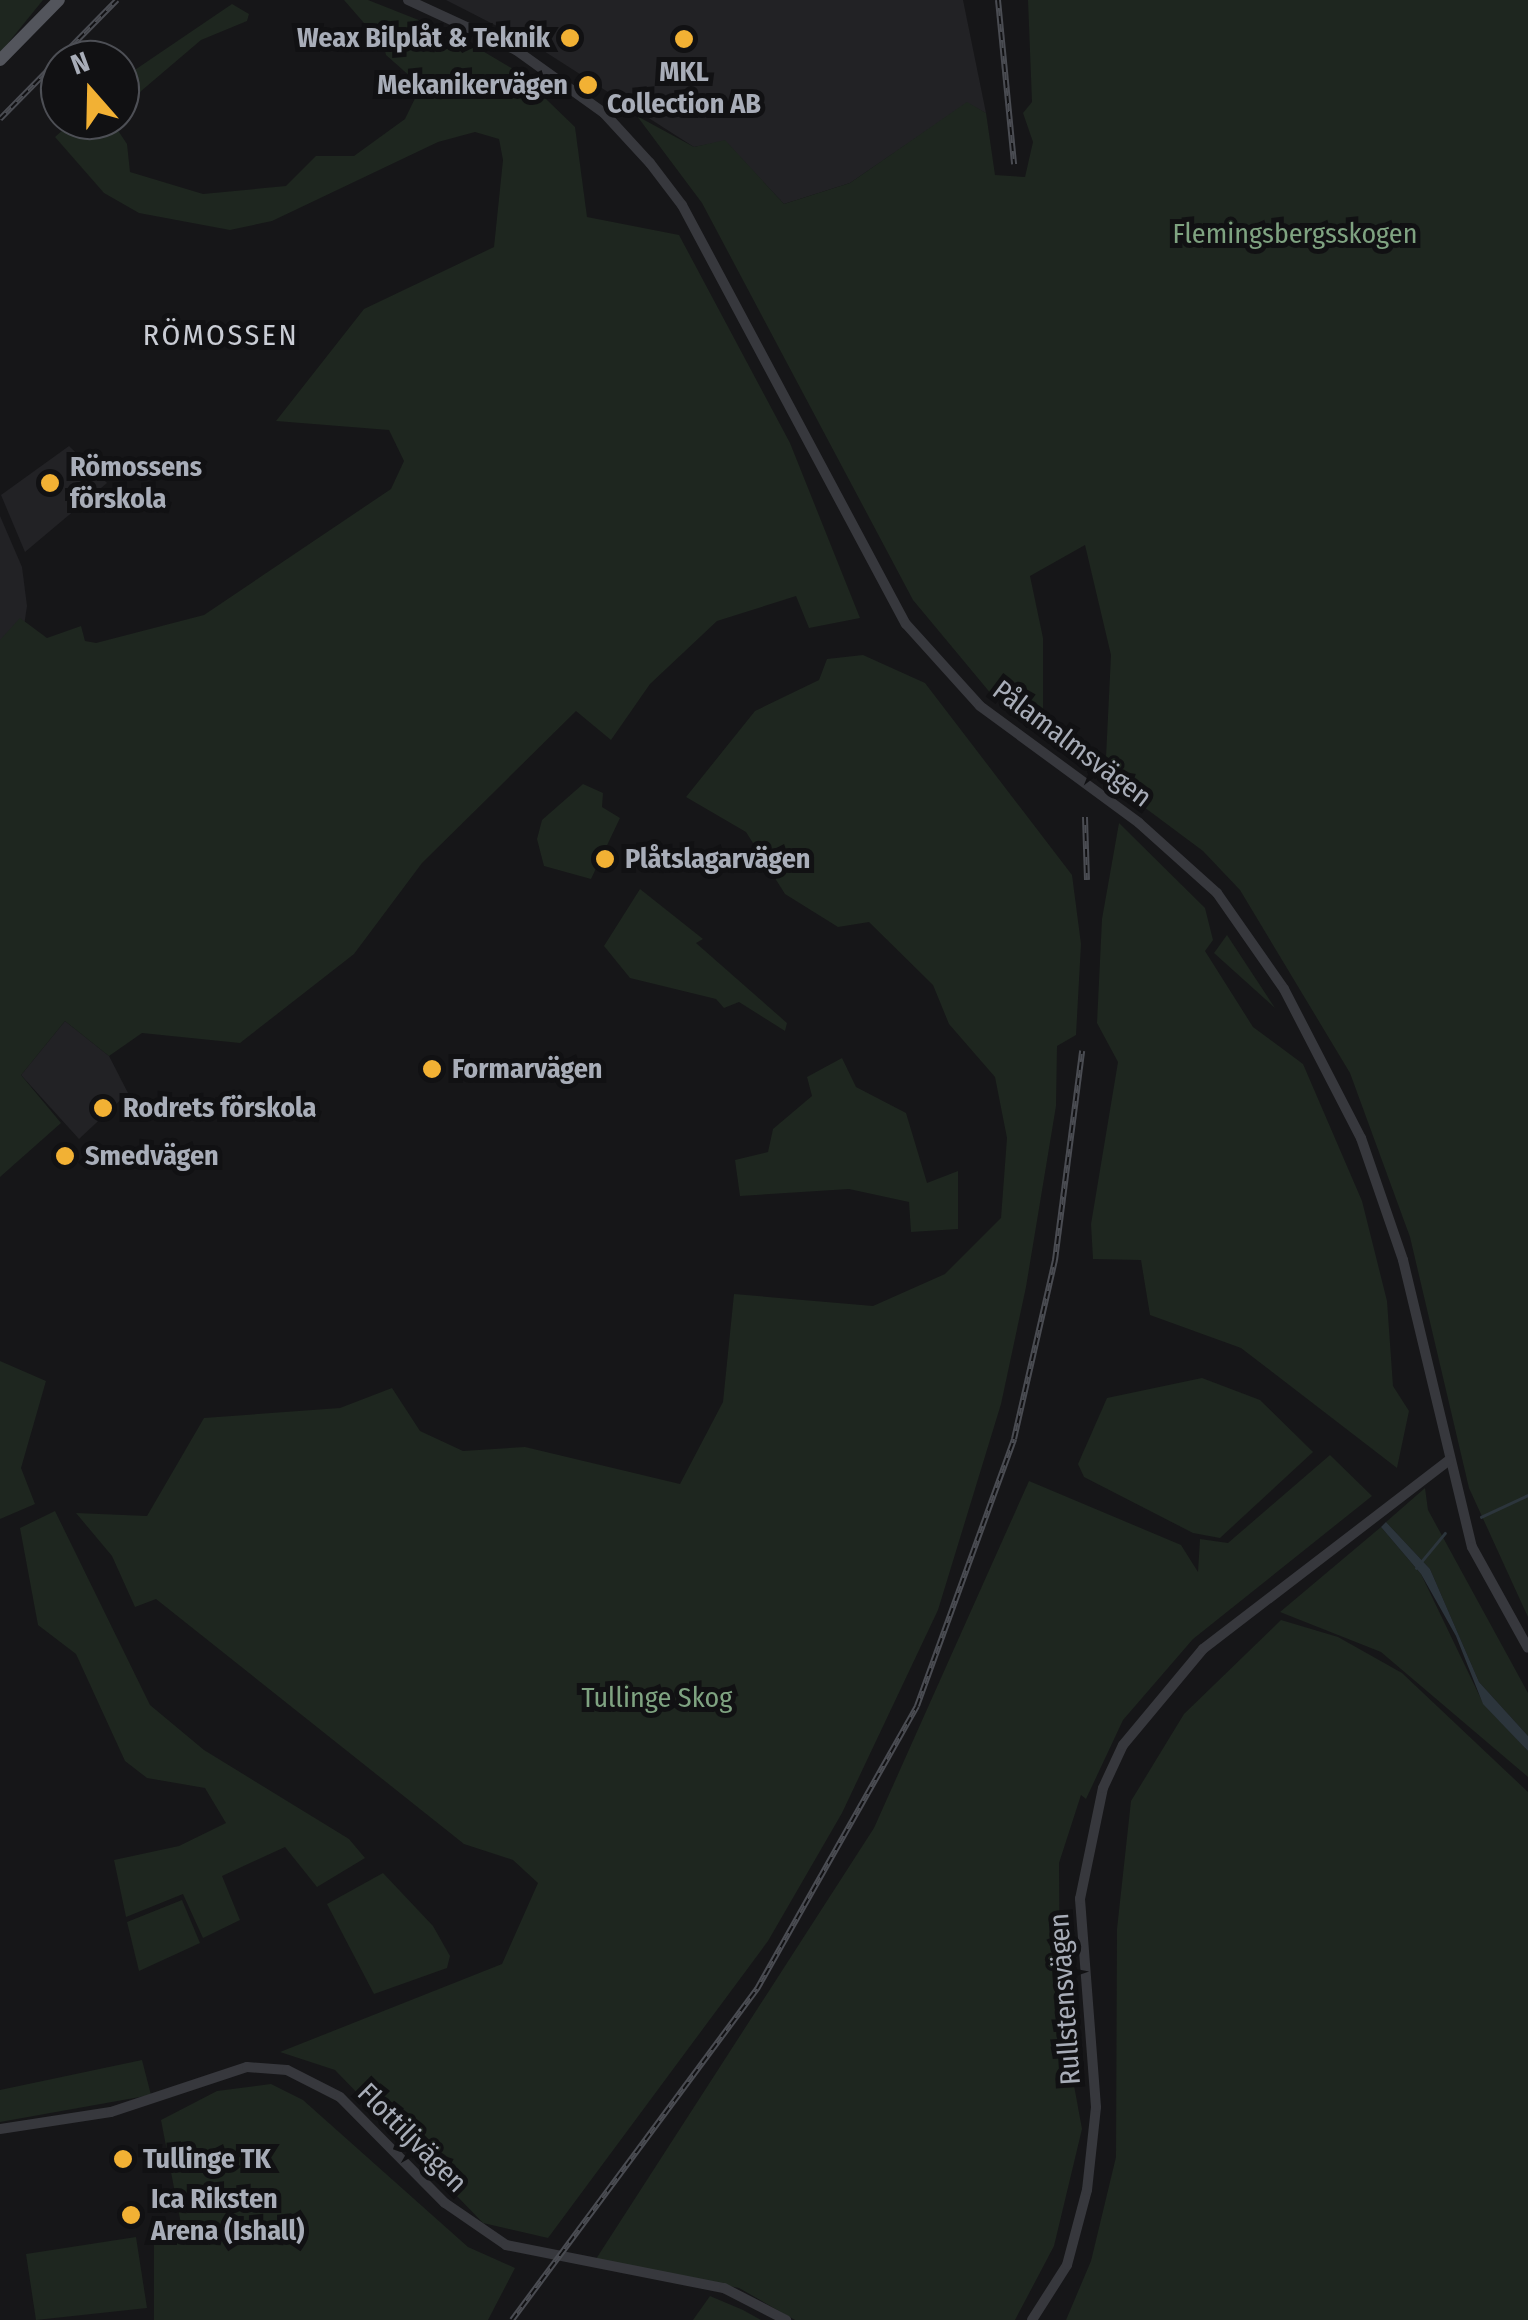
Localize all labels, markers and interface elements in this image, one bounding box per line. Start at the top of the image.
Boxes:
place label: Weax Bilplåt & Teknik [297,21,550,55]
marker: Weax Bilplåt & Teknik [559,27,581,49]
marker: MKL Collection AB [673,28,695,50]
north arrow [40,40,140,140]
text: N [67,45,94,82]
place label: MKL Collection AB [607,55,761,121]
place label: Mekanikervägen [377,68,568,102]
marker: Mekanikervägen [577,74,599,96]
park label: Flemingsbergsskogen [1173,217,1417,251]
district label: RÖMOSSEN [143,317,299,353]
place label: Römossens förskola [70,450,202,516]
marker: Römossens förskola [39,472,61,494]
street label: Pålamalmsvägen [986,673,1158,815]
place label: Plåtslagarvägen [625,842,810,876]
marker: Plåtslagarvägen [594,848,616,870]
place label: Formarvägen [452,1052,603,1086]
marker: Formarvägen [421,1058,443,1080]
place label: Rodrets förskola [123,1091,317,1125]
marker: Rodrets förskola [92,1097,114,1119]
place label: Smedvägen [85,1139,219,1173]
marker: Smedvägen [54,1145,76,1167]
park label: Tullinge Skog [582,1681,732,1715]
street label: Rullstensvägen [1042,1912,1088,2086]
street label: Flottiljvägen [350,2076,474,2200]
place label: Tullinge TK [143,2142,271,2176]
marker: Tullinge TK [112,2148,134,2170]
place label: Ica Riksten Arena (Ishall) [151,2182,304,2248]
marker: Ica Riksten Arena (Ishall) [120,2204,142,2226]

